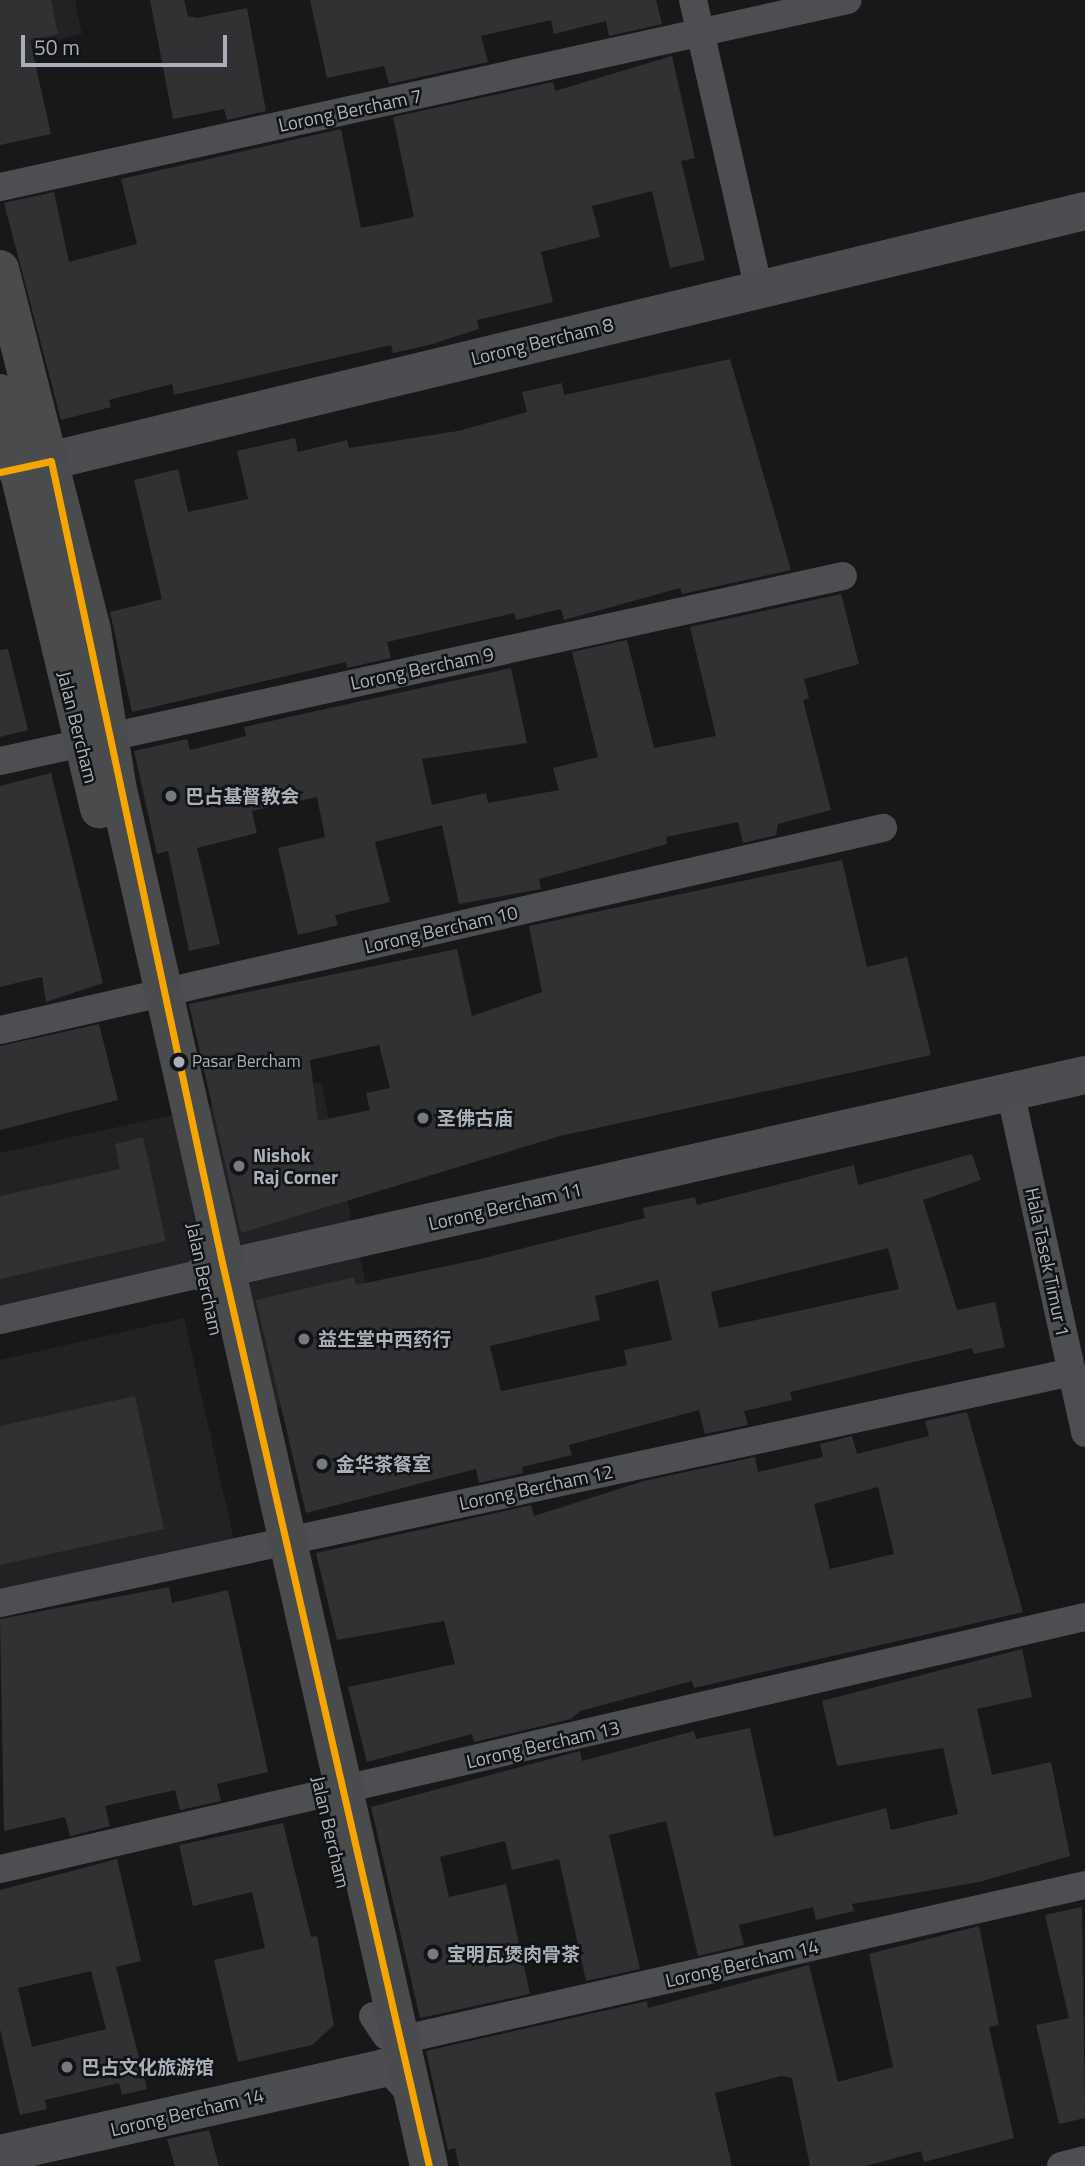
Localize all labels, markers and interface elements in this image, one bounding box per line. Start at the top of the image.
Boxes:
scale bar [24,21,231,65]
text: 50 m [34,31,80,63]
street label: Lorong Bercham 7 [276,84,424,136]
street label: Lorong Bercham 8 [468,312,616,370]
street label: Lorong Bercham 9 [348,642,496,694]
street label: Jalan Bercham [53,669,103,785]
place label: 巴占基督教会 [185,785,299,807]
marker: 巴占基督教会 [163,788,179,804]
street label: Lorong Bercham 10 [362,900,520,958]
place label: Pasar Bercham [192,1052,301,1072]
marker: Pasar Bercham [172,1055,186,1069]
place label: 圣佛古庙 [437,1107,513,1129]
marker: 圣佛古庙 [415,1110,431,1126]
place label: Nishok Raj Corner [253,1144,338,1188]
marker: Nishok Raj Corner [231,1158,247,1174]
street label: Lorong Bercham 11 [426,1177,584,1235]
street label: Hala Tasek Timur 1 [1021,1186,1075,1338]
street label: Jalan Bercham [182,1220,228,1338]
place label: 益生堂中西药行 [318,1328,451,1350]
marker: 益生堂中西药行 [296,1331,312,1347]
place label: 金华茶餐室 [336,1453,431,1475]
marker: 金华茶餐室 [314,1456,330,1472]
street label: Lorong Bercham 12 [457,1460,615,1514]
street label: Lorong Bercham 13 [464,1715,622,1773]
street label: Jalan Bercham [307,1773,355,1891]
street label: Lorong Bercham 14 [663,1934,821,1992]
place label: 宝明瓦煲肉骨茶 [447,1943,580,1965]
marker: 宝明瓦煲肉骨茶 [425,1946,441,1962]
place label: 巴占文化旅游馆 [81,2056,214,2078]
marker: 巴占文化旅游馆 [59,2059,75,2075]
street label: Lorong Bercham 14 [108,2083,266,2141]

